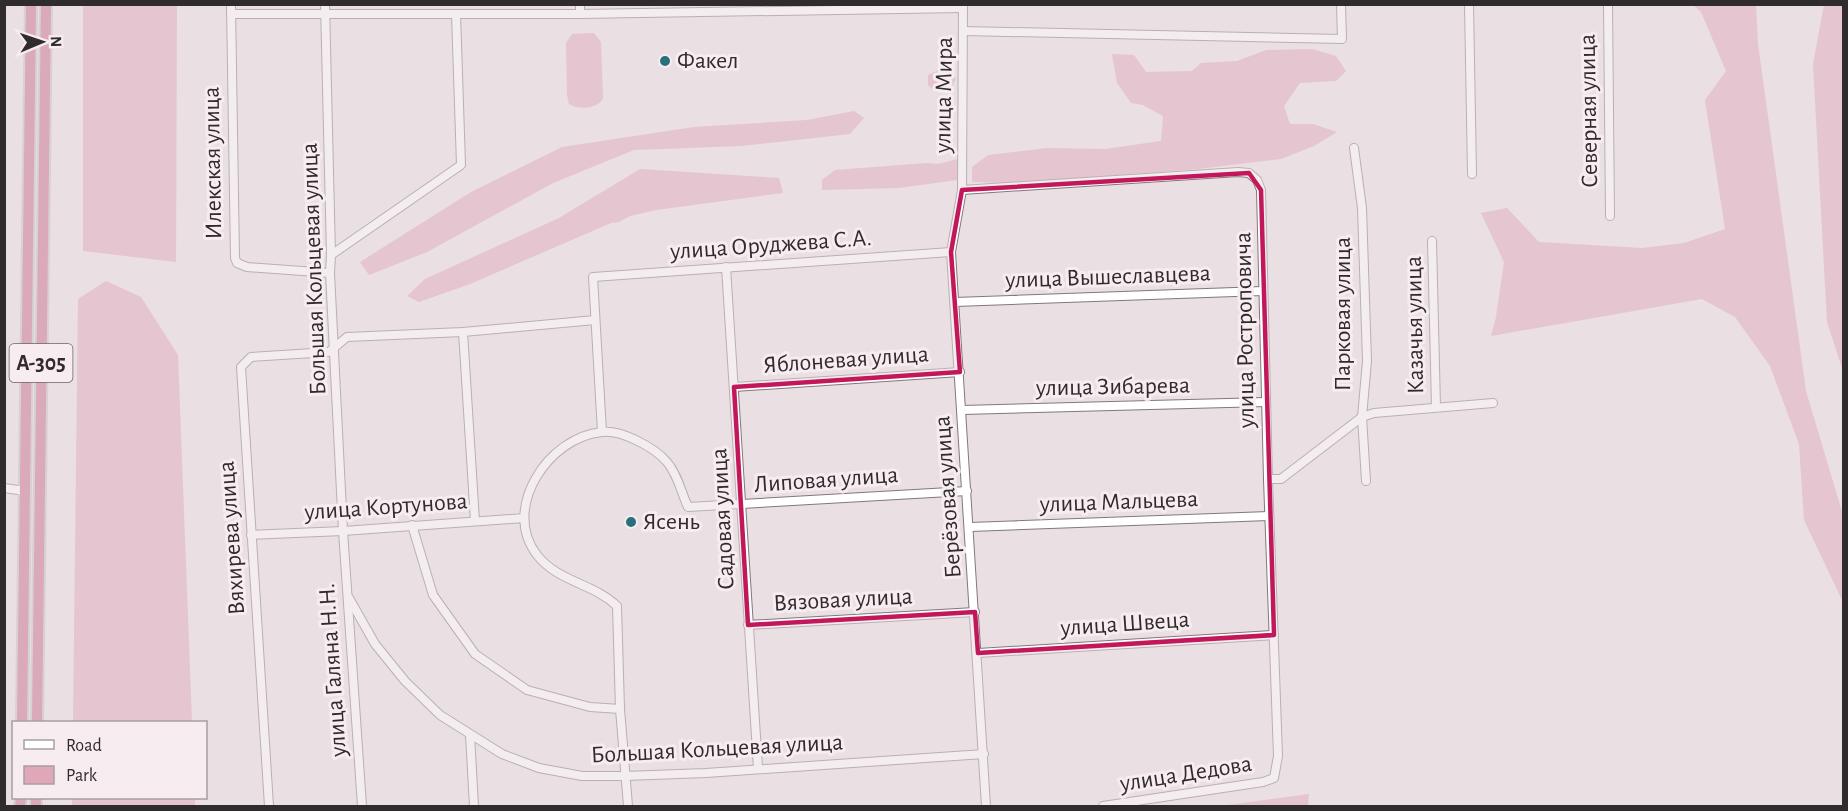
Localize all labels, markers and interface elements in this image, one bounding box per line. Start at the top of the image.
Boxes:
north arrow [12,12,72,72]
street label: Северная улица [1576,34,1602,188]
text: N [48,36,64,47]
street label: улица Мира [931,37,957,154]
place label: Факел [677,49,738,73]
marker: Факел [658,54,672,68]
street label: Илекская улица [200,86,226,240]
street label: Большая Кольцевая улица [298,142,330,396]
street label: улица Оруджева С.А. [669,226,872,264]
street label: улица Ростроповича [1231,232,1259,429]
street label: Парковая улица [1331,237,1355,391]
street label: Казачья улица [1402,256,1428,394]
street label: улица Вышеславцева [1004,261,1211,293]
street label: Яблоневая улица [763,342,929,378]
road number: А-305 [9,344,72,382]
street label: улица Зибарева [1035,374,1190,400]
street label: Берёзовая улица [930,415,966,579]
street label: Садовая улица [707,447,739,591]
street label: Вяхирева улица [215,460,249,616]
street label: Липовая улица [753,463,899,497]
street label: улица Мальцева [1038,487,1199,517]
street label: улица Кортунова [303,489,468,525]
place label: Ясень [643,510,700,534]
marker: Ясень [624,515,638,529]
street label: улица Галяна Н.Н. [315,583,351,758]
street label: Вязовая улица [773,584,913,616]
street label: улица Швеца [1059,608,1190,641]
legend [12,721,207,799]
street label: Большая Кольцевая улица [590,730,844,768]
text: Road [66,737,102,755]
street label: улица Дедова [1117,752,1254,796]
text: Park [66,767,98,785]

